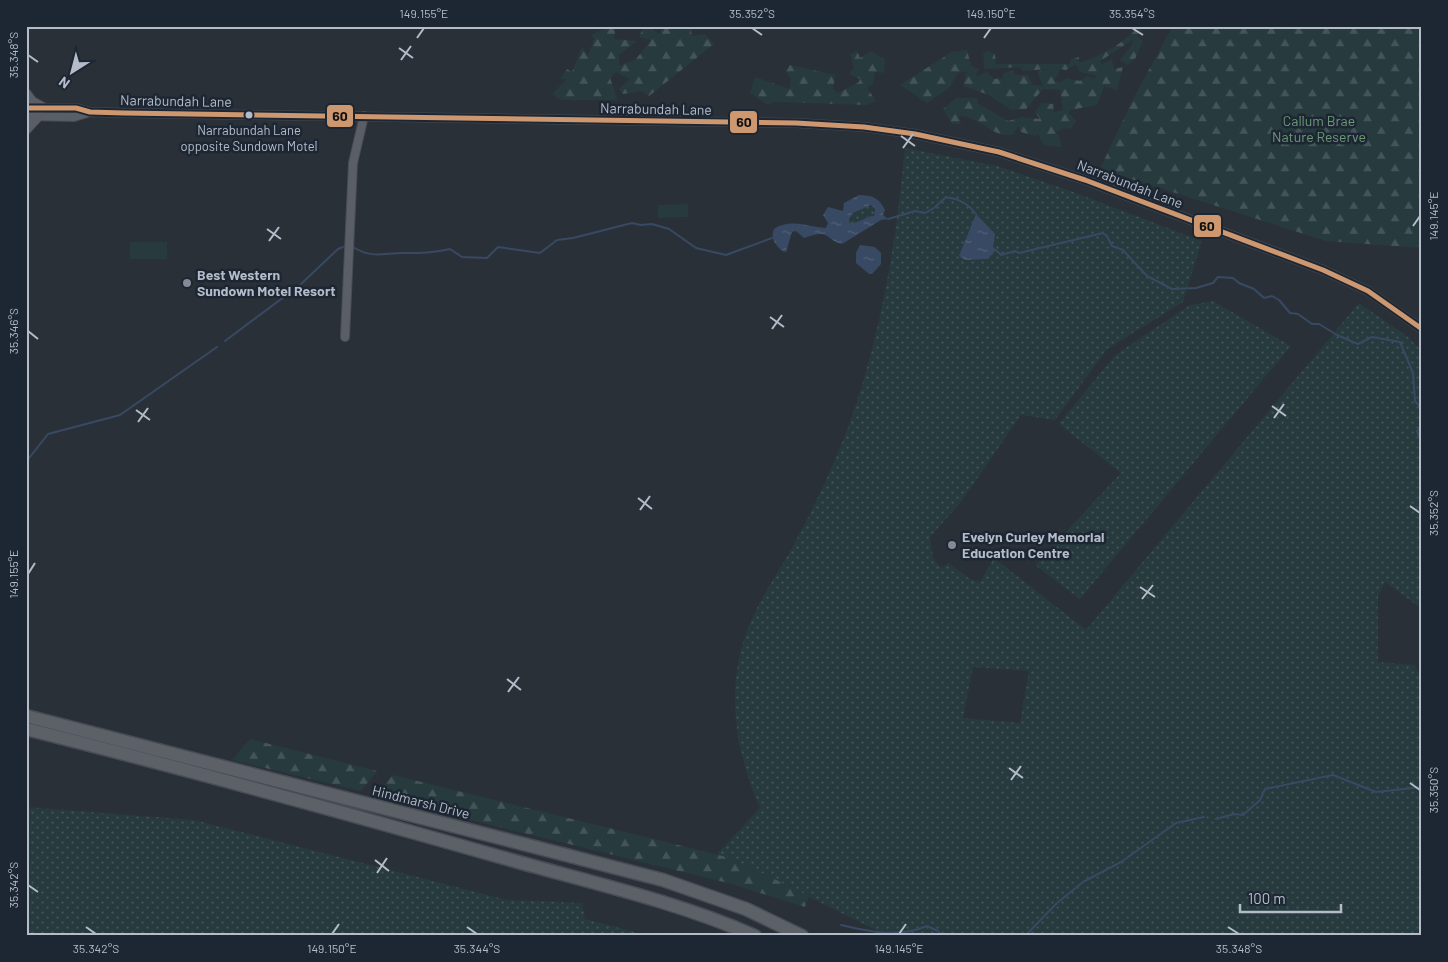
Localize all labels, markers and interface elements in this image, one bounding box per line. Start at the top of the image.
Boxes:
text: 149.155°E [400,6,448,20]
text: 35.352°S [729,6,775,20]
text: 149.150°E [966,6,1016,20]
text: 35.354°S [1109,6,1155,20]
text: 35.348°S [6,32,20,78]
north arrow [48,48,98,98]
text: N [55,73,73,93]
street label: Narrabundah Lane [120,91,232,110]
street label: Narrabundah Lane [600,99,712,118]
line badge: 60 [326,104,354,128]
text: 60 [332,107,348,124]
marker: Narrabundah Lane opposite Sundown Motel [244,110,254,120]
line badge: 60 [729,110,758,134]
park label: Callum Brae Nature Reserve [1272,112,1366,145]
text: 60 [736,113,752,130]
place label: Narrabundah Lane opposite Sundown Motel [180,122,318,154]
street label: Narrabundah Lane [1075,156,1185,211]
text: 149.145°E [1426,191,1440,241]
line badge: 60 [1193,214,1222,238]
text: 60 [1199,217,1215,234]
place label: Best Western Sundown Motel Resort [197,266,336,299]
marker: Best Western Sundown Motel Resort [181,277,193,289]
text: 35.346°S [6,308,20,354]
text: 35.352°S [1426,490,1440,536]
place label: Evelyn Curley Memorial Education Centre [962,528,1104,561]
marker: Evelyn Curley Memorial Education Centre [946,539,958,551]
text: 149.155°E [6,550,20,598]
text: 35.350°S [1426,767,1440,813]
street label: Hindmarsh Drive [371,781,472,822]
text: 35.342°S [6,862,20,908]
scale bar [1240,882,1342,914]
text: 100 m [1248,889,1286,907]
text: 35.342°S [73,941,119,955]
text: 149.150°E [307,941,357,955]
text: 35.344°S [454,941,500,955]
text: 149.145°E [874,941,924,955]
text: 35.348°S [1216,941,1262,955]

